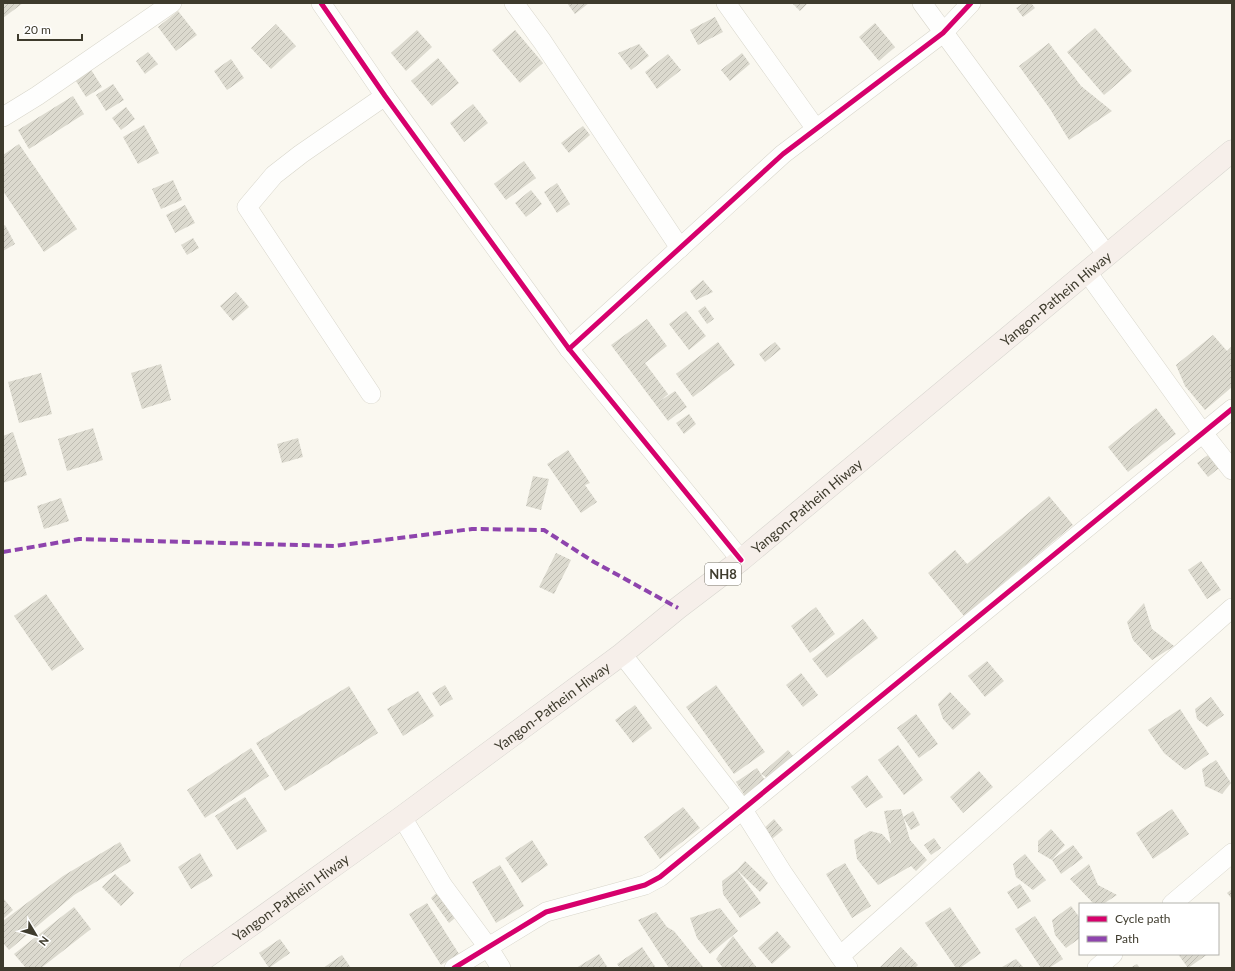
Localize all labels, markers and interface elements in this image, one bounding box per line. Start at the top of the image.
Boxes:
scale bar [18,16,82,42]
text: 20 m [24,22,51,37]
street label: Yangon-Pathein Hiway [996,247,1115,349]
street label: Yangon-Pathein Hiway [747,454,866,557]
road number: NH8 [705,563,741,585]
street label: Yangon-Pathein Hiway [491,657,613,754]
street label: Yangon-Pathein Hiway [229,849,352,944]
legend [1079,903,1219,955]
text: Cycle path [1115,911,1170,926]
north arrow [16,915,56,955]
text: Path [1115,931,1139,946]
text: N [37,934,52,949]

